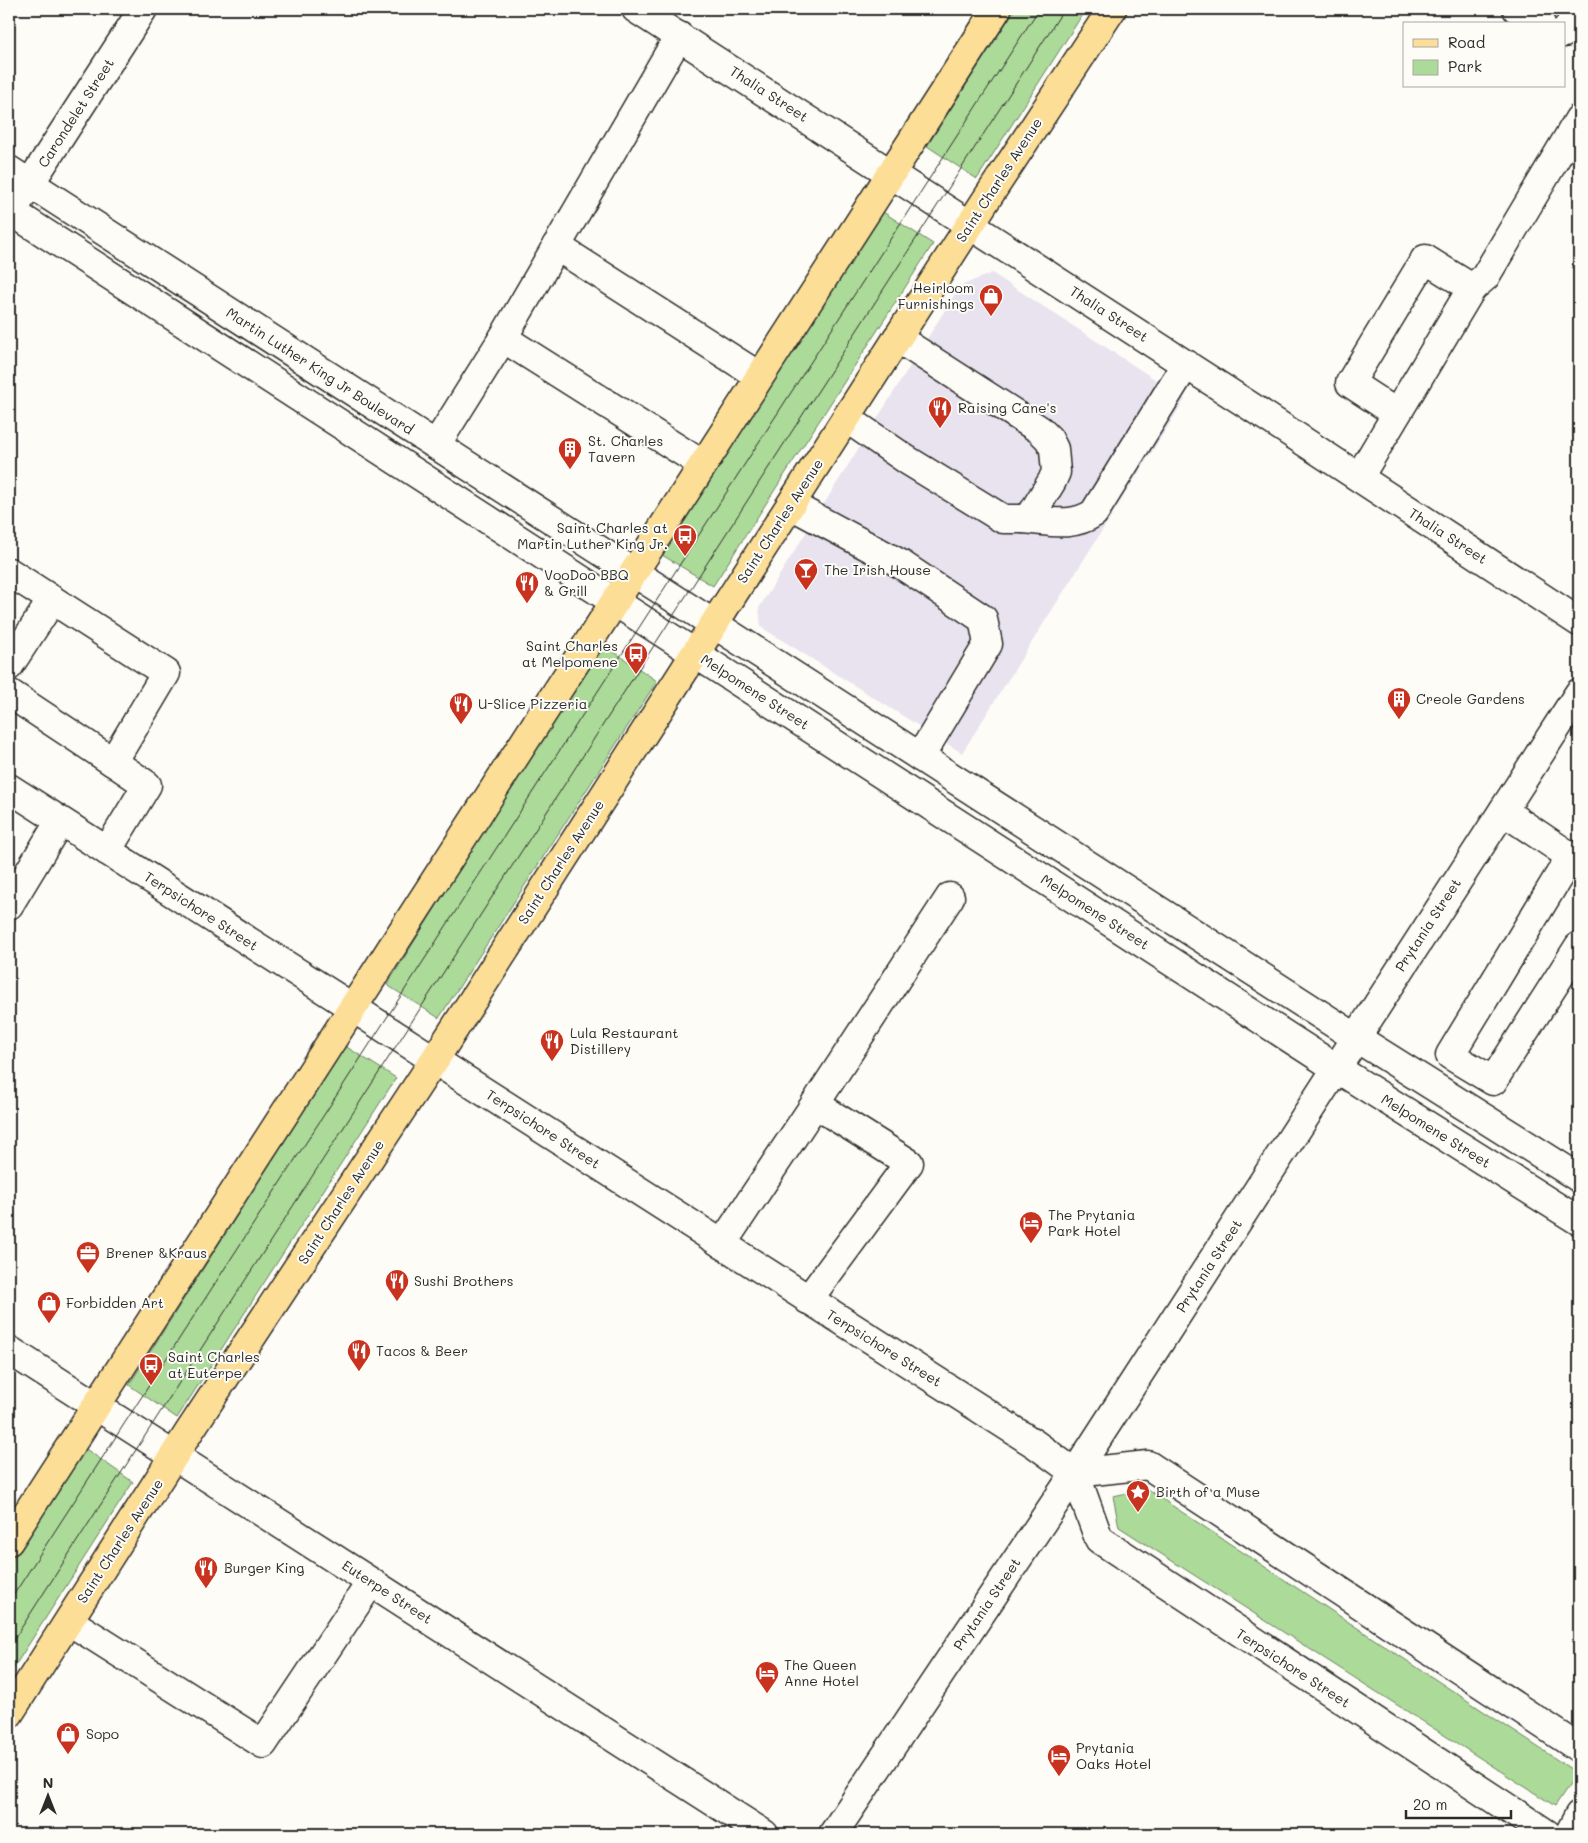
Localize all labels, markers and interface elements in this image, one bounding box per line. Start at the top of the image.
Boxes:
legend [1403,22,1566,88]
text: Road [1448,32,1485,52]
street label: Carondelet Street [33,54,118,171]
text: Park [1448,56,1482,76]
street label: Thalia Street [726,61,812,126]
street label: Saint Charles Avenue [951,114,1046,246]
place label: Heirloom Furnishings [898,278,974,313]
street label: Thalia Street [1066,281,1152,346]
shop icon: Heirloom Furnishings [978,283,1004,317]
street label: Martin Luther King Jr Boulevard [223,303,418,439]
restaurant icon: Raising Cane's [927,395,953,429]
place label: Raising Cane's [958,398,1056,417]
place label: St. Charles Tavern [588,431,663,466]
building icon: St. Charles Tavern [557,436,583,470]
street label: Saint Charles Avenue [732,455,827,587]
street label: Thalia Street [1405,503,1491,568]
place label: Saint Charles at Martin Luther King Jr. [517,518,668,553]
bus stop icon: Saint Charles at Martin Luther King Jr. [672,523,698,557]
bar icon: The Irish House [793,557,819,591]
place label: The Irish House [824,560,931,579]
place label: VooDoo BBQ & Grill [544,565,629,600]
restaurant icon: VooDoo BBQ & Grill [514,570,540,604]
place label: Saint Charles at Melpomene [522,636,618,671]
bus stop icon: Saint Charles at Melpomene [623,641,649,675]
street label: Melpomene Street [697,649,813,734]
building icon: Creole Gardens [1386,686,1412,720]
place label: Creole Gardens [1416,689,1525,708]
restaurant icon: U-Slice Pizzeria [448,691,474,725]
place label: U-Slice Pizzeria [478,694,587,713]
street label: Saint Charles Avenue [513,796,608,928]
street label: Terpsichore Street [141,867,262,955]
street label: Melpomene Street [1037,869,1153,954]
street label: Prytania Street [1390,874,1465,975]
place label: Lula Restaurant Distillery [570,1023,678,1058]
restaurant icon: Lula Restaurant Distillery [539,1028,565,1062]
street label: Terpsichore Street [483,1085,604,1173]
street label: Melpomene Street [1378,1089,1495,1172]
street label: Saint Charles Avenue [293,1136,388,1268]
place label: The Prytania Park Hotel [1048,1205,1135,1240]
hotel icon: The Prytania Park Hotel [1018,1210,1044,1244]
street label: Prytania Street [1171,1215,1246,1316]
office icon: Brener &Kraus [75,1240,101,1274]
place label: Brener &Kraus [106,1243,207,1262]
restaurant icon: Sushi Brothers [384,1268,410,1302]
place label: Sushi Brothers [414,1271,514,1290]
shop icon: Forbidden Art [36,1290,62,1324]
place label: Forbidden Art [66,1293,164,1312]
street label: Terpsichore Street [823,1304,945,1391]
restaurant icon: Tacos & Beer [346,1338,372,1372]
place label: Tacos & Beer [376,1341,468,1360]
place label: Saint Charles at Euterpe [168,1347,260,1382]
bus stop icon: Saint Charles at Euterpe [138,1352,164,1386]
street label: Saint Charles Avenue [72,1475,167,1607]
place icon: Birth of a Muse [1125,1479,1151,1513]
place label: Birth of a Muse [1156,1482,1260,1501]
street label: Prytania Street [949,1554,1025,1654]
restaurant icon: Burger King [193,1555,219,1589]
street label: Euterpe Street [339,1555,436,1628]
place label: Burger King [224,1558,304,1577]
street label: Terpsichore Street [1233,1624,1354,1712]
place label: The Queen Anne Hotel [784,1655,859,1690]
hotel icon: The Queen Anne Hotel [754,1660,780,1694]
shop icon: Sopo [55,1721,81,1755]
place label: Sopo [86,1724,119,1743]
place label: Prytania Oaks Hotel [1076,1738,1151,1773]
hotel icon: Prytania Oaks Hotel [1046,1743,1072,1777]
north arrow [22,1770,72,1820]
text: N [43,1773,53,1792]
scale bar [1406,1788,1510,1820]
text: 20 m [1413,1794,1447,1814]

